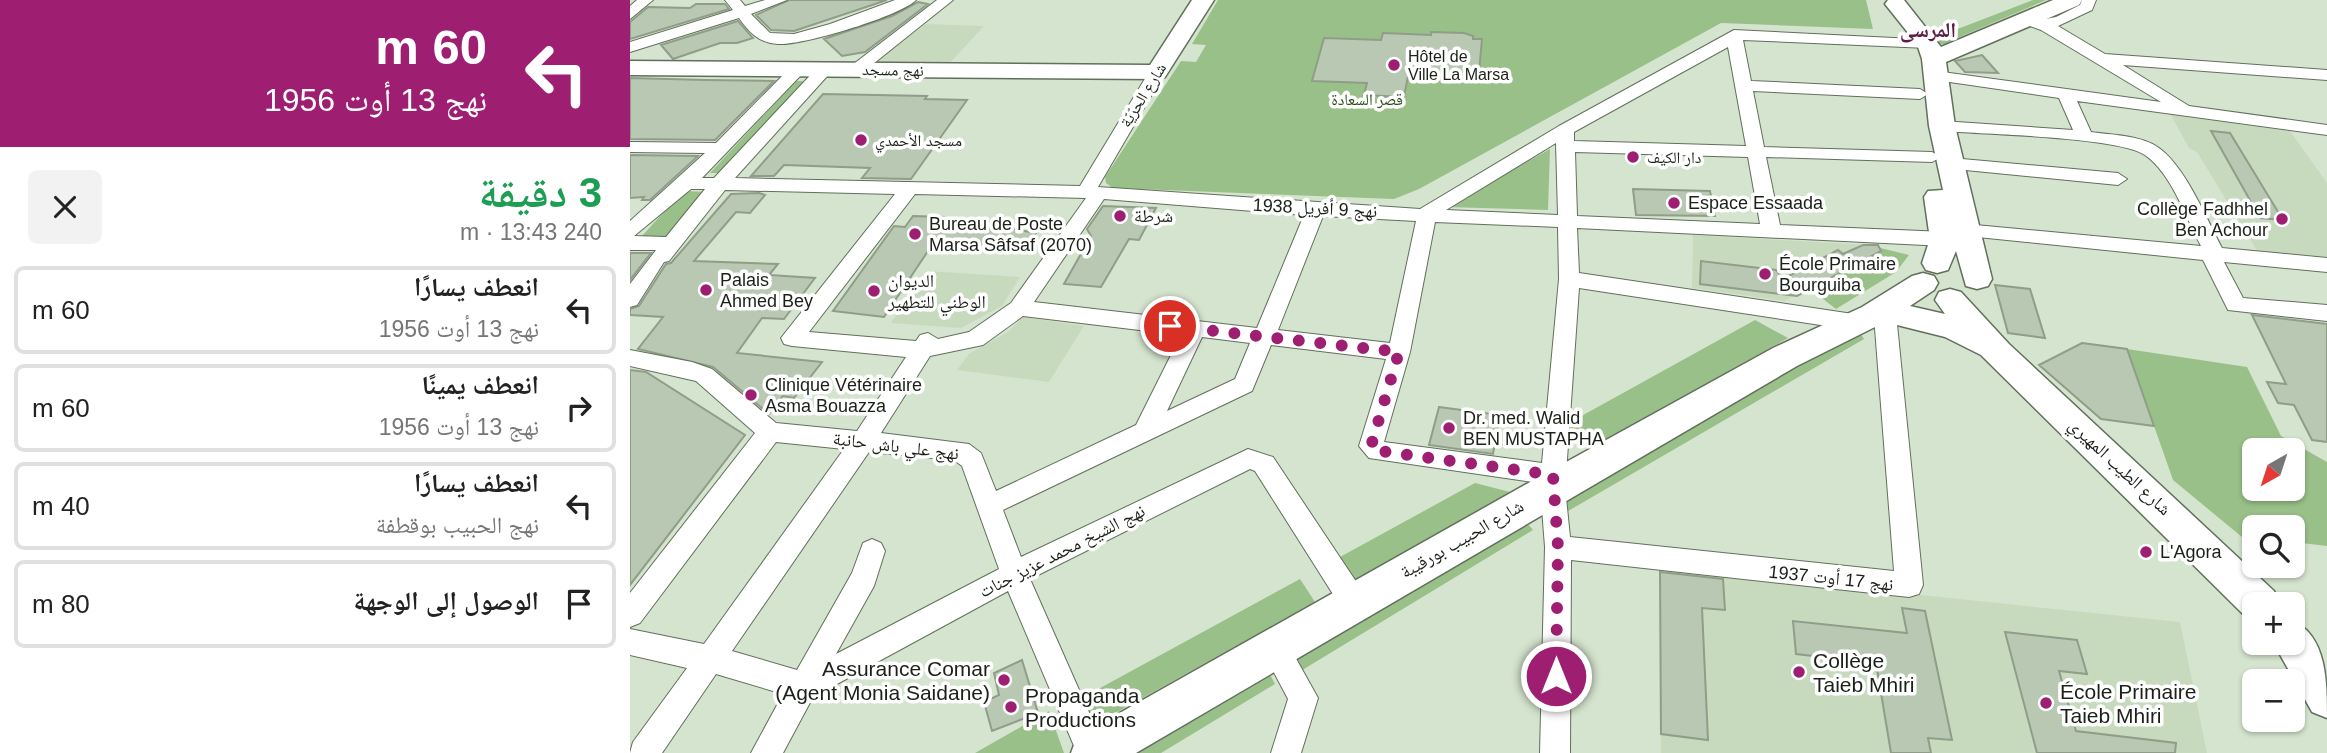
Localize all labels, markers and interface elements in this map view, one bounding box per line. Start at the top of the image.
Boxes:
district label: المرسى [1900,18,1956,43]
text: 60 m [375,20,487,74]
icon: left [511,28,602,119]
place label: Hôtel de Ville La Marsa [1408,48,1509,83]
marker: Hôtel de Ville La Marsa [1386,57,1402,73]
street label: شارع الحرّيّة [1117,60,1171,131]
street label: نهج مسجد [862,61,924,81]
text: نهج 13 أوت 1956 [264,82,487,118]
park label: قصر السعادة [1331,91,1403,109]
marker: مسجد الأحمدي [853,132,869,148]
place label: مسجد الأحمدي [875,132,962,153]
marker: دار الكيف [1625,149,1641,165]
place label: دار الكيف [1647,149,1701,167]
text: 3 دقيقة [479,169,602,216]
button: close [28,170,102,244]
place label: Espace Essaada [1688,193,1824,213]
street label: نهج 9 أفريل 1938 [1252,194,1378,223]
marker: Espace Essaada [1666,195,1682,211]
place label: Collège Fadhhel Ben Achour [2137,199,2268,240]
place label: شرطة [1134,206,1173,226]
marker: شرطة [1112,208,1128,224]
marker: Collège Fadhhel Ben Achour [2274,211,2290,227]
place label: Bureau de Poste Marsa Sâfsaf (2070) [929,214,1092,255]
text: 240 m · 13:43 [460,219,602,245]
marker: Bureau de Poste Marsa Sâfsaf (2070) [907,226,923,242]
place label: École Primaire Bourguiba [1779,254,1896,295]
marker: École Primaire Bourguiba [1757,266,1773,282]
place label: Palais Ahmed Bey [720,270,813,311]
place label: الديوان الوطني للتطهير [887,271,986,317]
text: انعطف يسارًا [414,272,539,302]
marker: Palais Ahmed Bey [698,282,714,298]
marker: الديوان الوطني للتطهير [866,283,882,299]
icon: left [560,291,598,329]
text: 60 m [32,295,90,325]
pin [1140,296,1200,356]
icon: arrive [1151,307,1189,345]
text: نهج 13 أوت 1956 [379,316,539,342]
text: انعطف يمينًا [422,370,539,400]
place label: Clinique Vétérinaire Asma Bouazza [765,375,922,416]
marker: Clinique Vétérinaire Asma Bouazza [743,387,759,403]
icon: right [560,389,598,427]
text: 60 m [32,393,90,423]
place label: Dr. med. Walid BEN MUSTAPHA [1463,408,1604,449]
text: نهج 13 أوت 1956 [379,414,539,440]
street label: شارع الطيب المهيري [2062,415,2175,523]
marker: Dr. med. Walid BEN MUSTAPHA [1441,420,1457,436]
street label: نهج علي باش حانبة [831,428,960,468]
north arrow [2242,438,2305,500]
map controls [2242,438,2305,732]
text: انعطف يسارًا [414,468,539,498]
icon: left [560,487,598,525]
text: 40 m [32,491,90,521]
street label: شارع الحبيب بورقيبة [1397,496,1527,583]
street label: نهج الشيخ محمد عزيز جنات [976,500,1149,603]
text: نهج الحبيب بوقطفة [376,512,539,538]
button: search [2242,515,2305,578]
place label: L'Agora [2160,542,2222,562]
marker: L'Agora [2138,544,2154,560]
street label: نهج 17 أوت 1937 [1767,561,1895,596]
icon: arrive [560,585,598,623]
text: الوصول إلى الوجهة [354,586,539,616]
text: 80 m [32,589,90,619]
button: + [2242,592,2305,655]
position arrow [1519,639,1593,713]
place label: Collège Taieb Mhiri [1813,649,1915,696]
place label: Assurance Comar (Agent Monia Saidane) [775,657,990,704]
marker: Collège Taieb Mhiri [1791,664,1807,680]
button: − [2242,669,2305,732]
marker: Assurance Comar (Agent Monia Saidane) [996,672,1012,688]
place label: École Primaire Taieb Mhiri [2060,680,2197,727]
place label: Propaganda Productions [1025,684,1140,731]
marker: École Primaire Taieb Mhiri [2038,695,2054,711]
marker: Propaganda Productions [1003,699,1019,715]

